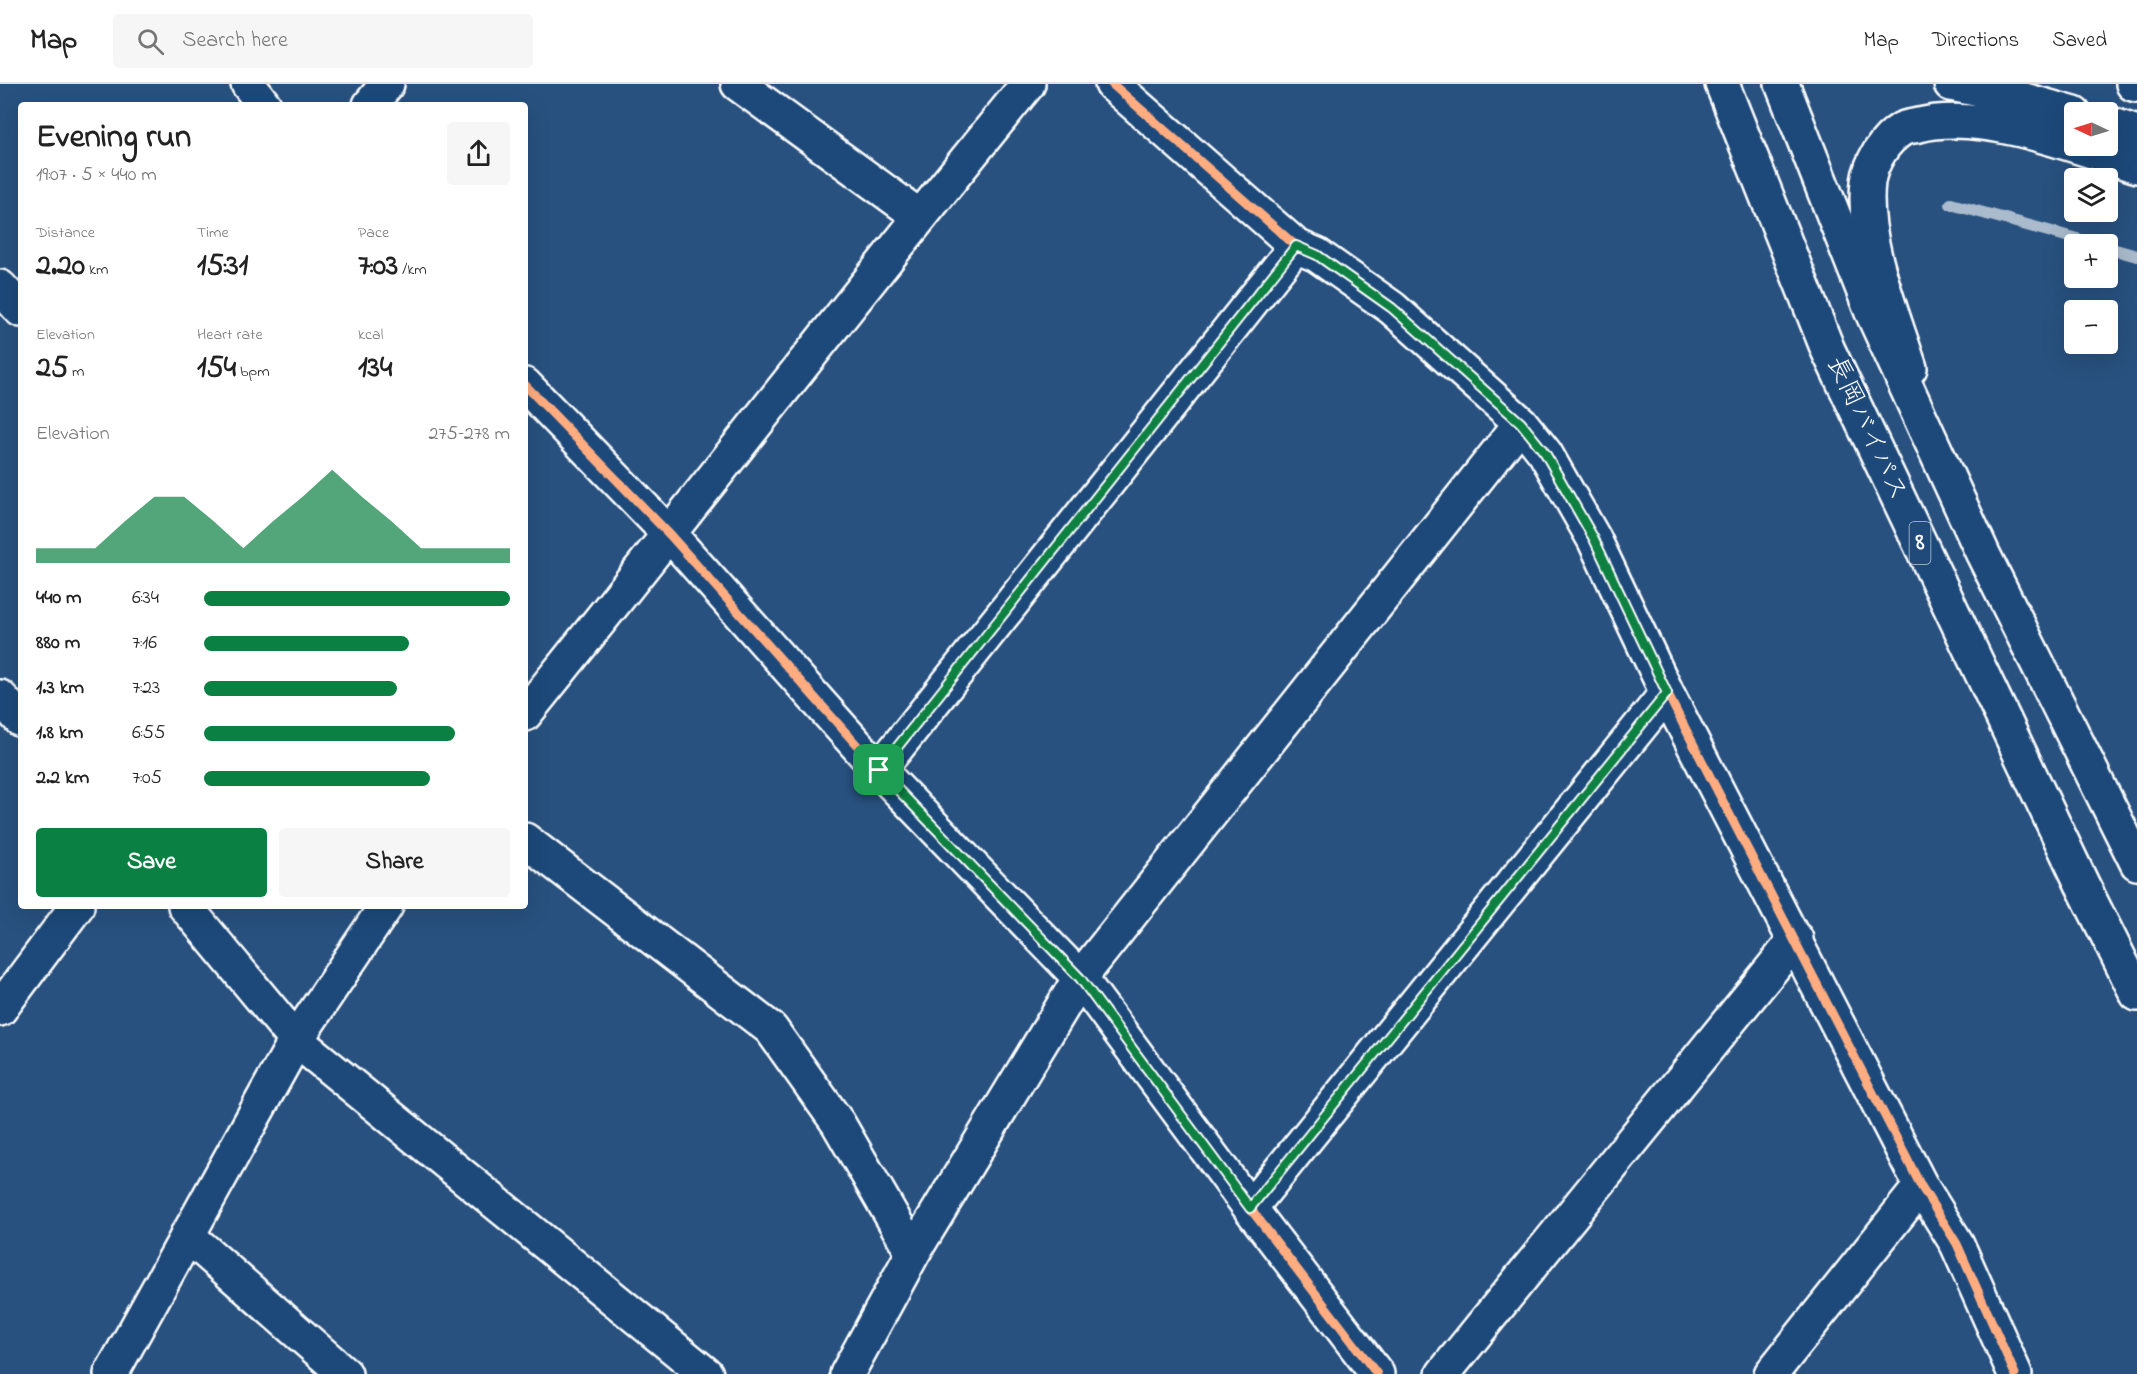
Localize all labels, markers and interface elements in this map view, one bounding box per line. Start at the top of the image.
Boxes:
search box [113,14,533,68]
text: Map [30,21,77,62]
icon: search [134,25,167,58]
text: Search here [182,25,288,57]
text: Map [1863,26,1899,56]
text: Directions [1932,26,2019,56]
text: Saved [2052,26,2107,56]
north arrow [2064,102,2118,156]
map controls [2064,102,2118,354]
text: Evening run [36,114,191,162]
button: share [447,122,510,185]
text: 19:07 · 5 × 440 m [36,161,157,190]
button: layers [2064,168,2118,222]
text: Distance [36,221,95,245]
text: Time [197,221,229,245]
text: Pace [358,221,389,245]
button: + [2064,234,2118,288]
text: 2.20 [36,245,85,289]
text: 15:31 [197,245,248,289]
text: 7:03 [358,245,398,289]
text: km [85,258,108,282]
text: /km [398,258,427,282]
button: − [2064,300,2118,354]
text: Elevation [36,323,95,347]
text: Heart rate [197,323,263,347]
text: kcal [358,323,383,347]
text: 25 [36,347,68,391]
text: 154 [197,347,236,391]
text: 134 [358,347,392,391]
street label: 長岡バイパス [1816,351,1916,507]
text: m [68,360,85,384]
text: bpm [236,360,270,384]
text: Elevation [36,420,110,449]
text: 275–278 m [428,420,510,449]
road number: 8 [1910,522,1930,564]
text: 440 m [36,584,82,613]
text: 6:34 [132,584,159,613]
text: 880 m [36,629,80,658]
text: 7:16 [132,629,157,658]
text: 1.3 km [36,674,84,703]
text: 7:23 [132,674,160,703]
text: 1.8 km [36,719,83,748]
text: 6:55 [132,719,165,748]
pin [853,744,904,795]
icon: arrive [862,753,895,786]
text: 2.2 km [36,764,89,793]
text: 7:05 [132,764,162,793]
button: Save [36,828,267,897]
button: Share [279,828,510,897]

